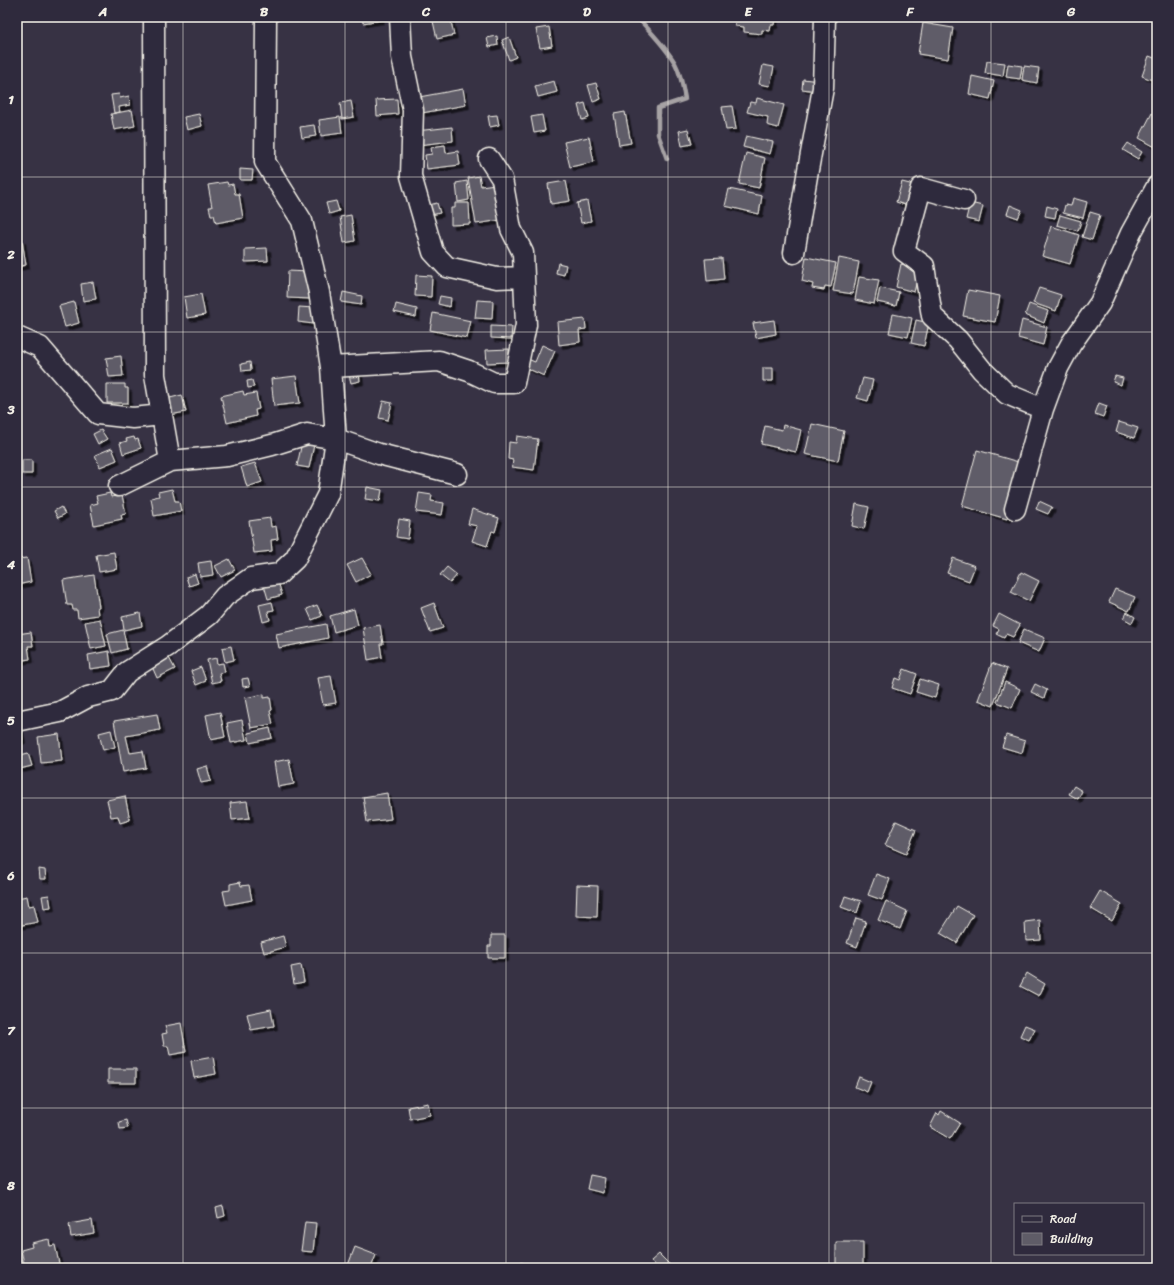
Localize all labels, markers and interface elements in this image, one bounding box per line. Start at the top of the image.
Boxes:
text: A [98,0,107,23]
text: B [260,0,269,23]
text: C [421,0,431,23]
text: D [583,0,591,23]
text: E [744,0,753,23]
text: F [905,0,914,23]
text: G [1066,0,1076,23]
text: 1 [8,88,14,111]
text: 2 [6,243,15,266]
text: 3 [6,398,15,421]
text: 4 [6,553,16,576]
text: 5 [7,709,15,732]
text: 6 [6,864,15,887]
text: 7 [7,1019,16,1042]
text: 8 [6,1174,15,1197]
legend [1014,1203,1144,1255]
text: Road [1050,1208,1077,1230]
text: Building [1050,1228,1093,1250]

